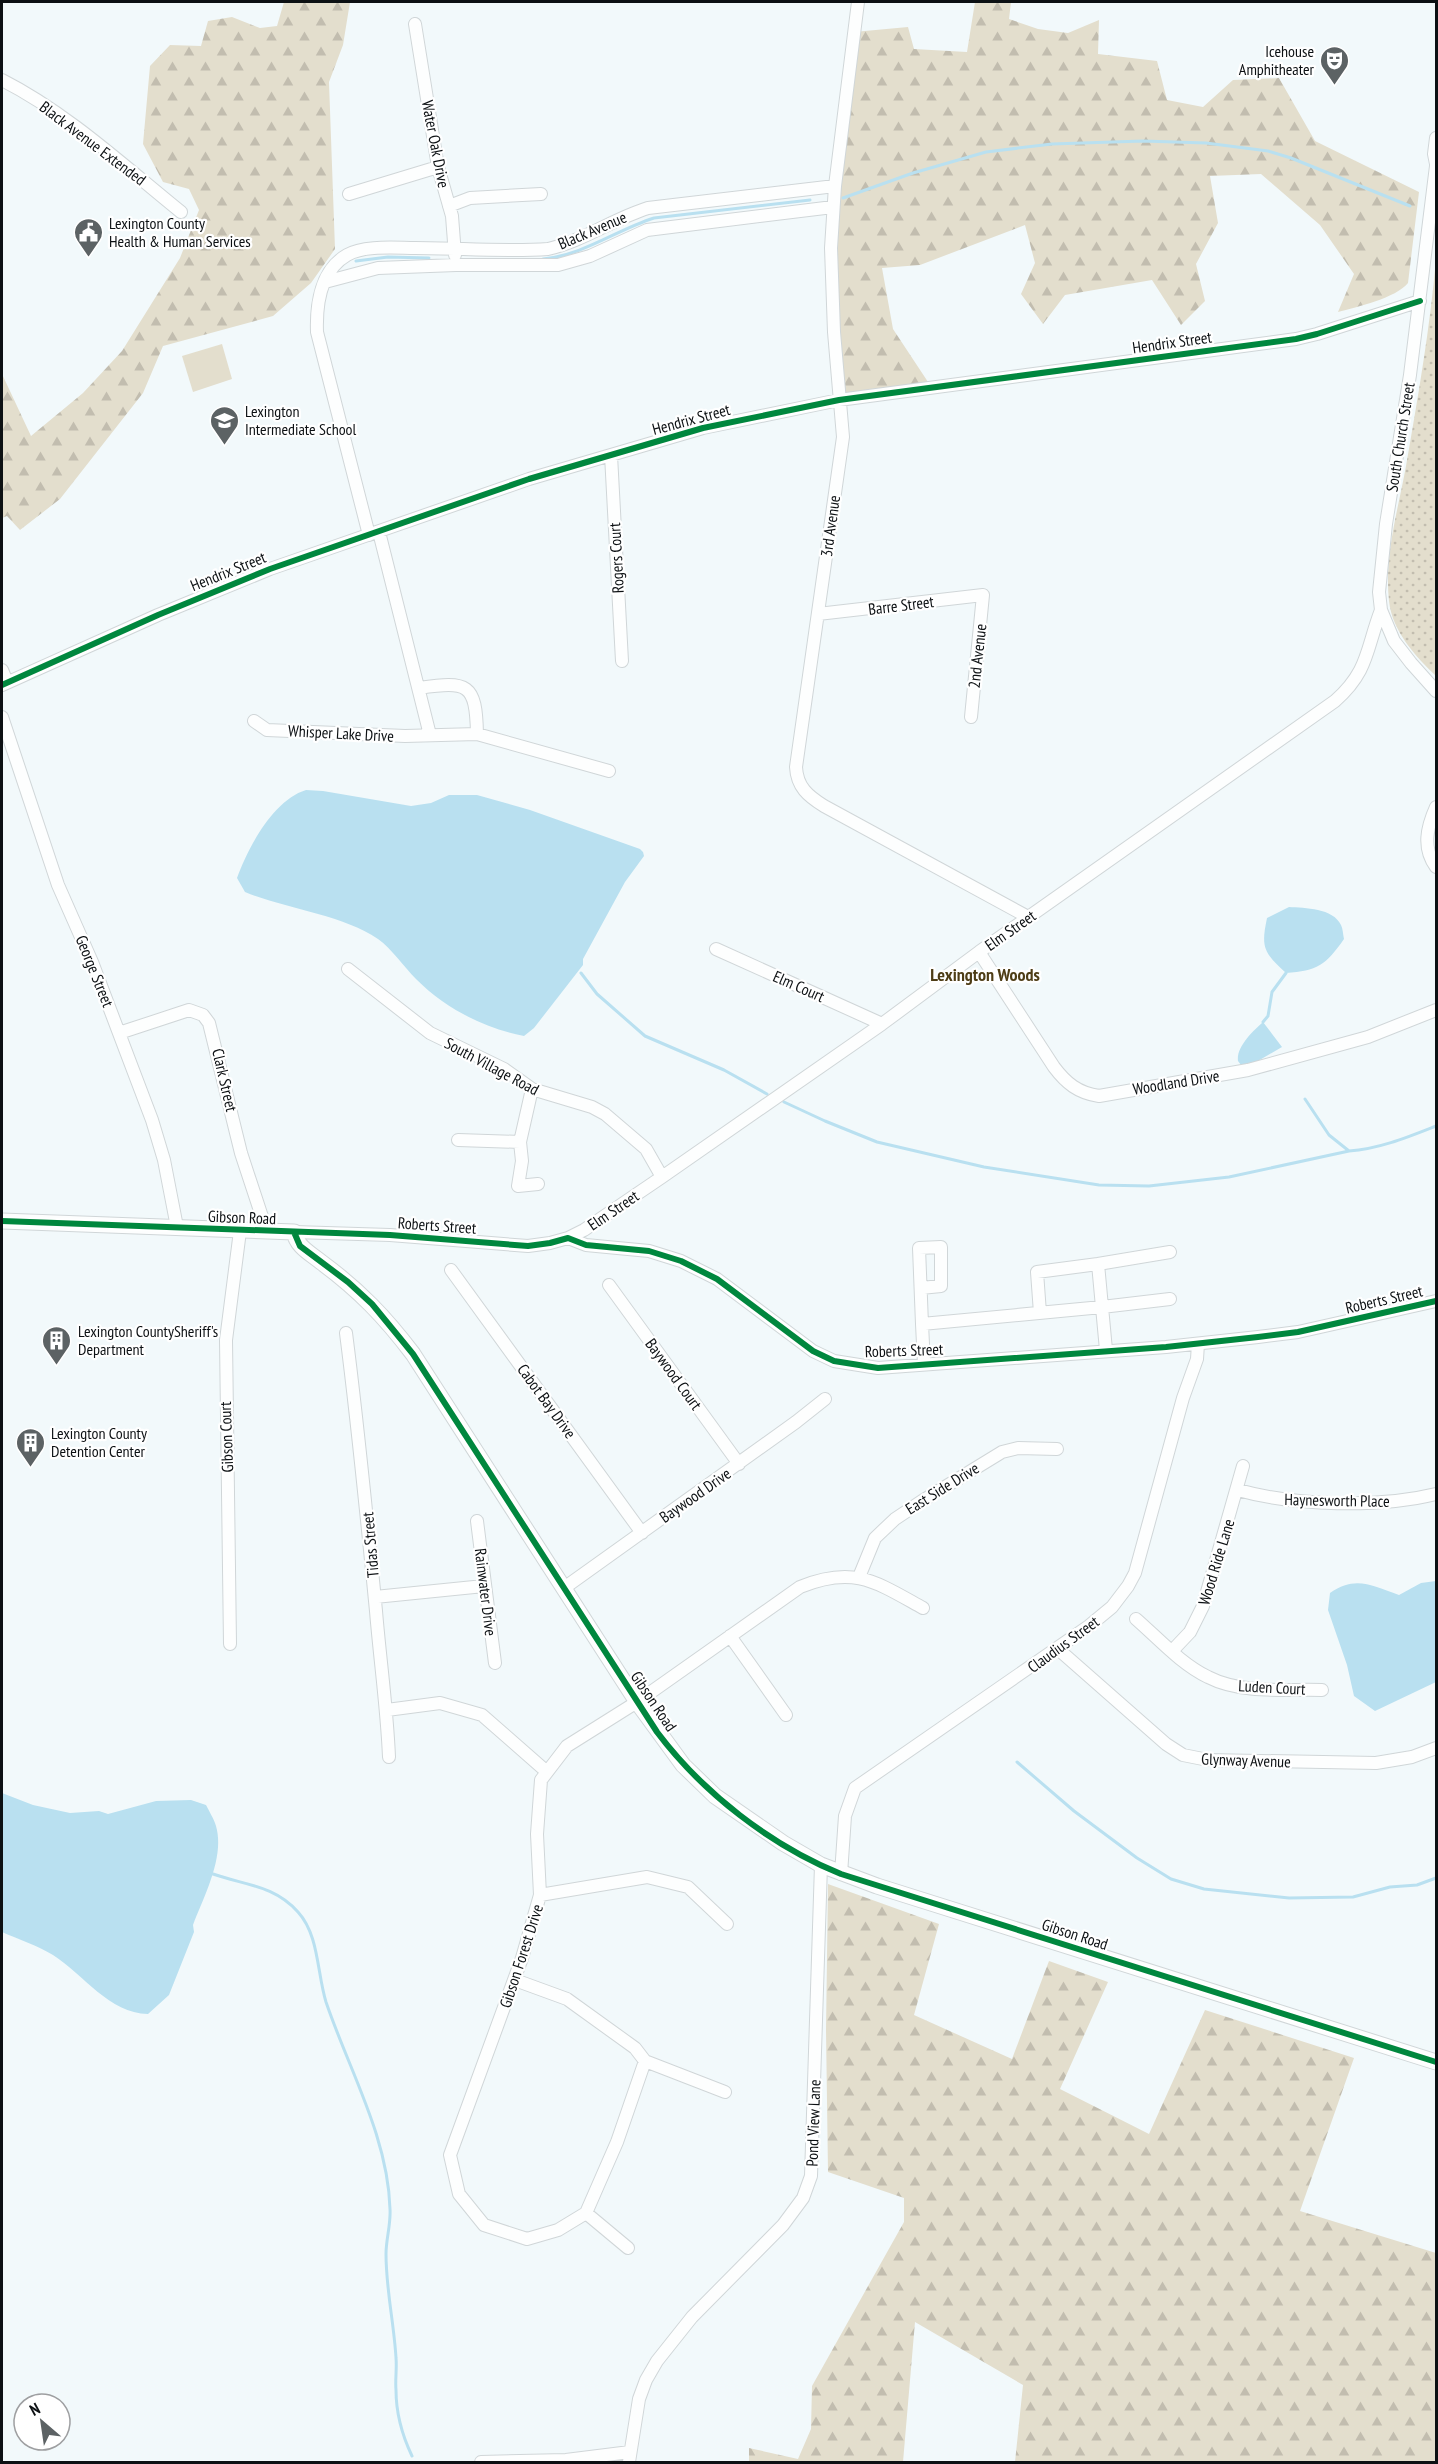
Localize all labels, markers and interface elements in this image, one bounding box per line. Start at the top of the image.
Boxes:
place label: Icehouse Amphitheater [1239,41,1315,79]
theatre icon: Icehouse Amphitheater [1319,44,1351,86]
street label: Black Avenue Extended [36,97,150,189]
street label: Water Oak Drive [418,99,454,189]
street label: Black Avenue [555,207,629,253]
place label: Lexington County Health & Human Services [109,213,251,251]
public building icon: Lexington County Health & Human Services [72,216,104,258]
street label: Hendrix Street [1131,326,1213,357]
street label: South Church Street [1381,380,1419,493]
street label: Hendrix Street [650,399,733,439]
place label: Lexington Intermediate School [245,401,357,439]
school or university icon: Lexington Intermediate School [208,404,240,446]
street label: 3rd Avenue [816,494,844,558]
street label: Rogers Court [604,522,628,594]
street label: Hendrix Street [187,547,269,595]
street label: Barre Street [867,591,935,619]
street label: 2nd Avenue [964,623,990,689]
street label: Whisper Lake Drive [288,720,394,746]
street label: Elm Street [981,905,1040,955]
street label: George Street [72,932,119,1010]
district label: Lexington Woods [930,963,1040,986]
street label: Elm Court [770,966,828,1006]
street label: South Village Road [441,1033,543,1099]
street label: Clark Street [208,1046,242,1114]
street label: Woodland Drive [1131,1065,1221,1099]
street label: Elm Street [584,1185,643,1234]
street label: Gibson Road [208,1206,277,1228]
street label: Roberts Street [397,1212,478,1238]
street label: Roberts Street [1343,1280,1425,1318]
place label: Lexington CountySheriff's Department [78,1321,218,1359]
building icon: Lexington CountySheriff's Department [41,1324,73,1366]
street label: Baywood Court [641,1334,707,1414]
street label: Roberts Street [864,1339,944,1361]
street label: Cabot Bay Drive [513,1360,581,1442]
street label: Gibson Court [215,1401,237,1473]
place label: Lexington County Detention Center [51,1423,147,1461]
building icon: Lexington County Detention Center [14,1426,46,1468]
street label: East Side Drive [902,1458,982,1518]
street label: Baywood Drive [655,1463,735,1527]
street label: Haynesworth Place [1284,1489,1390,1511]
street label: Tidas Street [357,1511,383,1579]
street label: Wood Ride Lane [1193,1517,1239,1607]
street label: Rainwater Drive [471,1547,501,1637]
street label: Claudius Street [1023,1611,1103,1677]
street label: Gibson Road [627,1667,681,1735]
street label: Luden Court [1238,1675,1307,1699]
street label: Glynway Avenue [1201,1748,1291,1772]
street label: Gibson Forest Drive [495,1902,547,2010]
street label: Gibson Road [1039,1914,1111,1954]
street label: Pond View Lane [801,2079,825,2167]
north arrow [12,2392,72,2452]
text: N [26,2398,43,2420]

